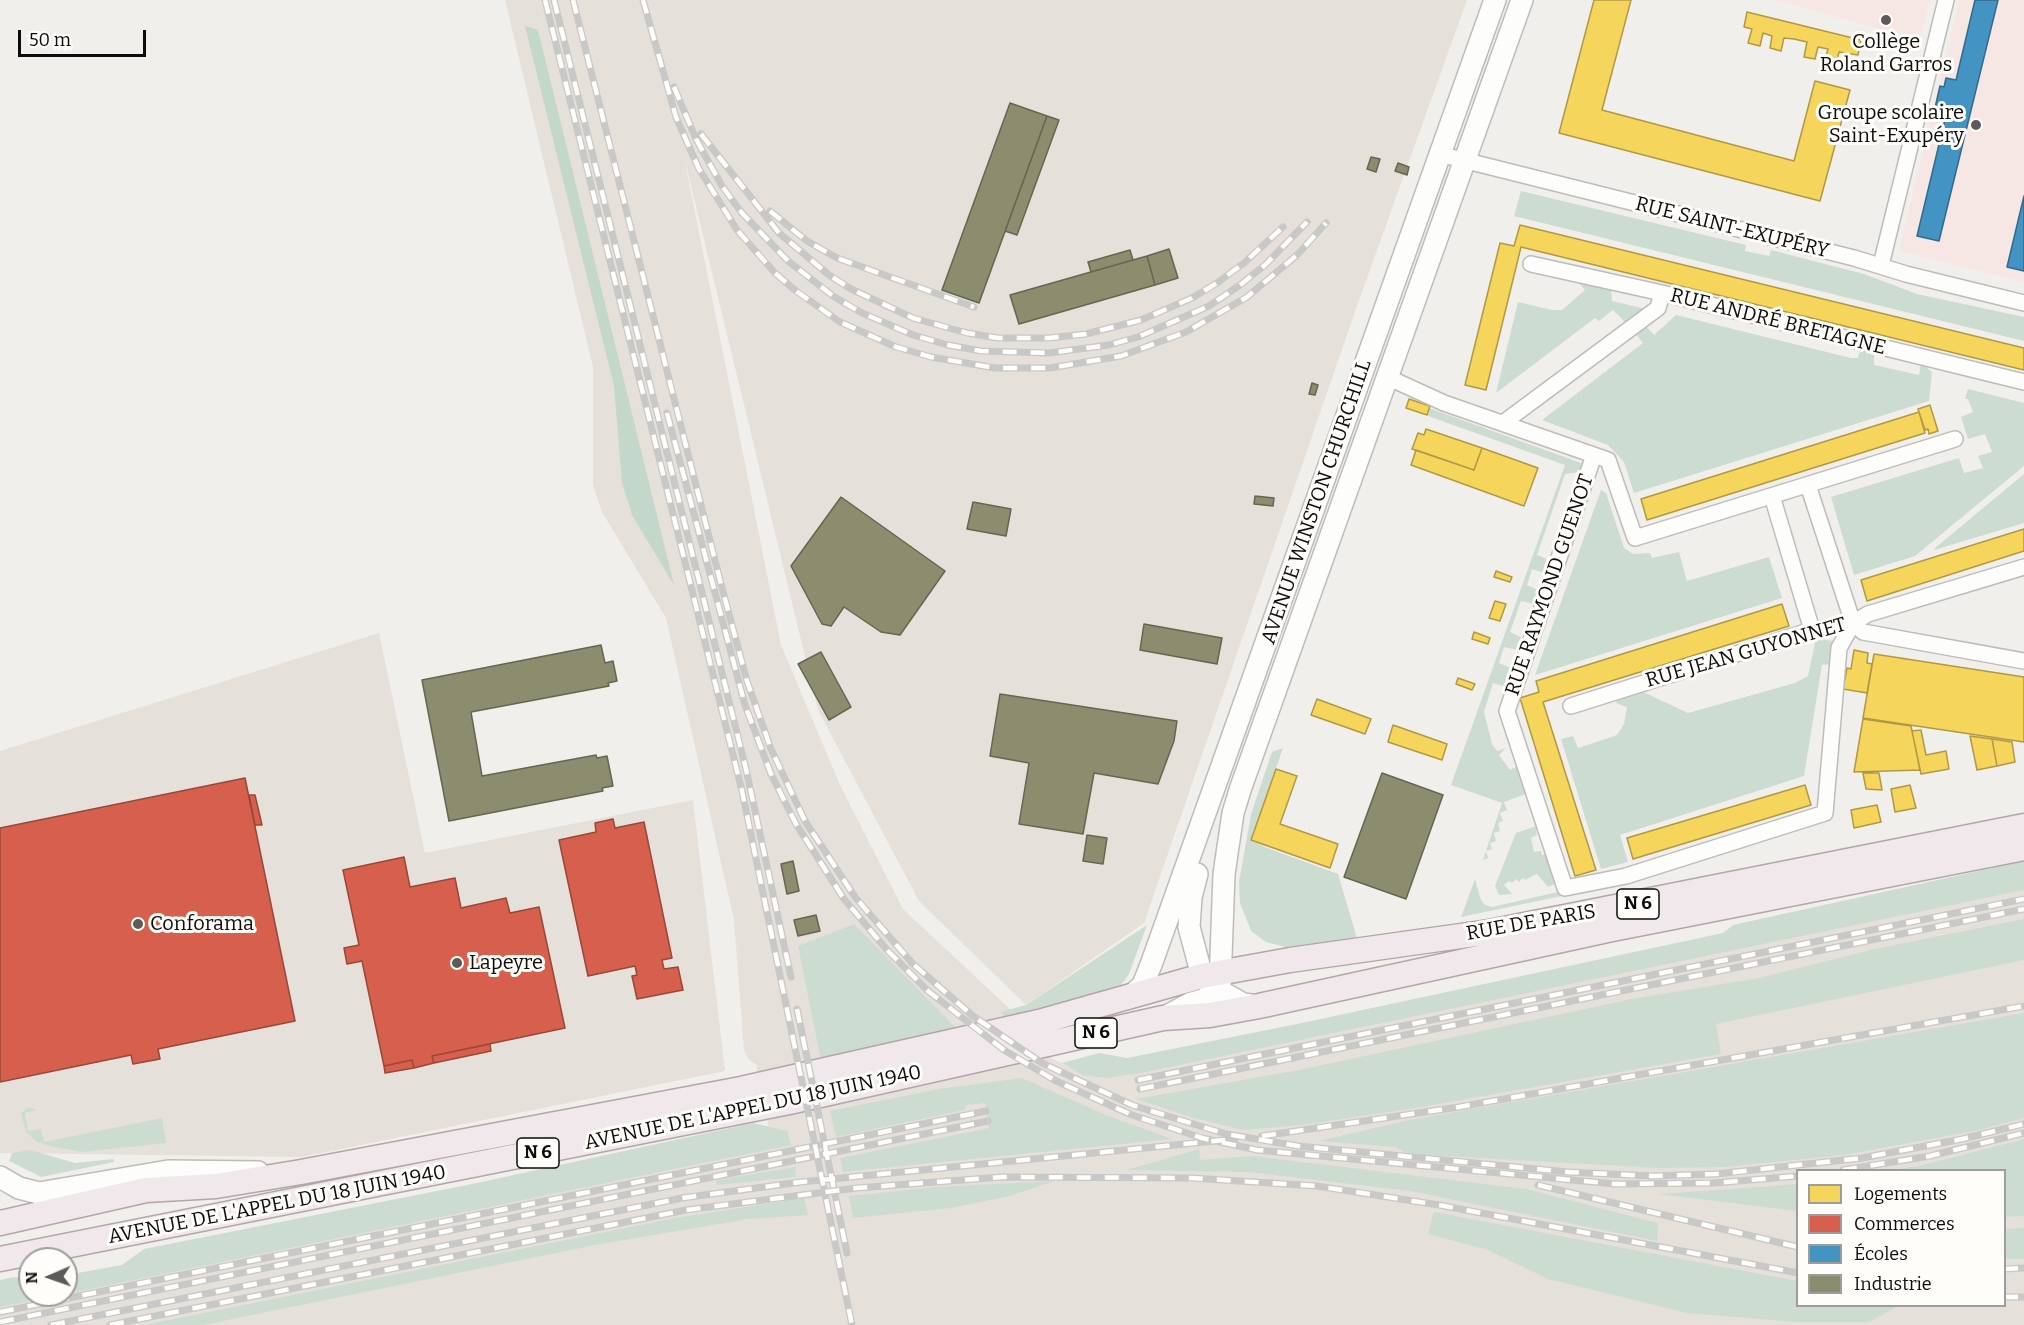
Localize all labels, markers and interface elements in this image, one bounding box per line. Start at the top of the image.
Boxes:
marker: Collège Roland Garros [1879,13,1893,27]
scale bar [21,18,148,56]
text: 50 m [29,29,71,51]
place label: Collège Roland Garros [1820,30,1952,77]
place label: Groupe scolaire Saint-Exupéry [1817,101,1964,148]
marker: Groupe scolaire Saint-Exupéry [1969,118,1983,132]
street label: RUE SAINT-EXUPÉRY [1633,192,1831,264]
street label: RUE ANDRÉ BRETAGNE [1668,284,1888,360]
street label: AVENUE WINSTON CHURCHILL [1257,357,1377,647]
street label: RUE RAYMOND GUENOT [1501,471,1599,699]
street label: RUE JEAN GUYONNET [1643,613,1849,693]
road number: N 6 [1617,889,1659,919]
street label: RUE DE PARIS [1464,900,1598,946]
place label: Conforama [150,912,254,936]
marker: Conforama [131,917,145,931]
place label: Lapeyre [469,951,543,975]
marker: Lapeyre [450,956,464,970]
road number: N 6 [1075,1018,1117,1048]
street label: AVENUE DE L'APPEL DU 18 JUIN 1940 [582,1061,924,1155]
road number: N 6 [517,1138,559,1168]
street label: AVENUE DE L'APPEL DU 18 JUIN 1940 [106,1160,448,1250]
legend [1796,1169,2006,1307]
text: Logements [1854,1183,1947,1205]
text: Commerces [1854,1213,1955,1235]
text: Écoles [1854,1243,1908,1265]
north arrow [18,1247,78,1307]
text: N [22,1271,41,1284]
text: Industrie [1854,1273,1932,1295]

